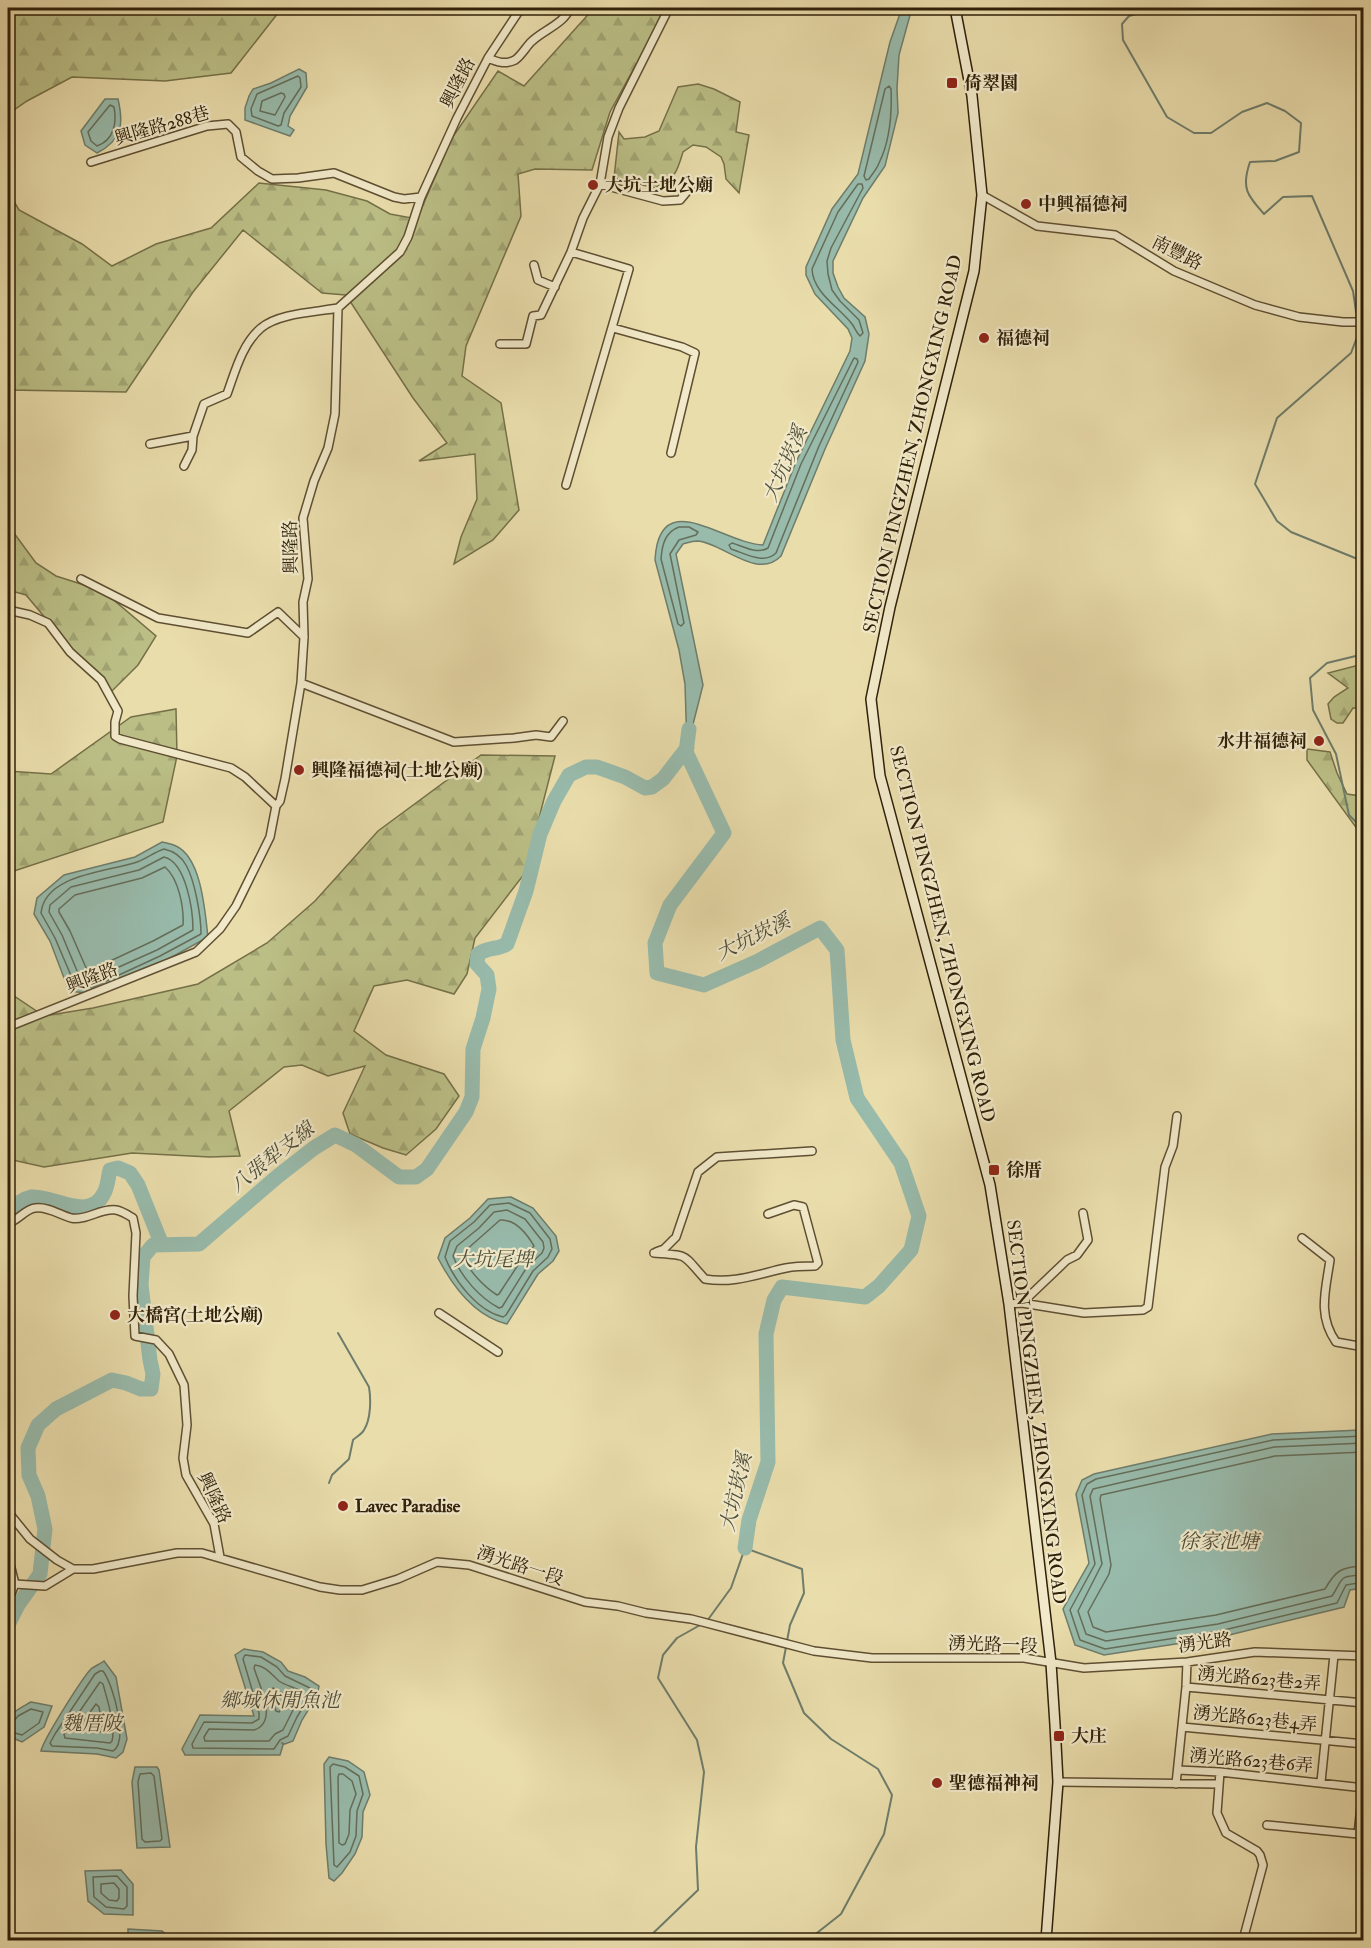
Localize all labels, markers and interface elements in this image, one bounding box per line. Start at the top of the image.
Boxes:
street label: 興隆路 [435,54,481,112]
place label: 倚翠園 [964,72,1018,95]
marker: 倚翠園 [945,76,959,90]
street label: 興隆路288巷 [112,101,212,151]
place label: 大坑土地公廟 [605,174,713,197]
marker: 大坑土地公廟 [586,178,600,192]
place label: 中興福德祠 [1038,193,1128,216]
marker: 中興福德祠 [1019,197,1033,211]
street label: 南豐路 [1148,230,1206,276]
street label: SECTION PINGZHEN, ZHONGXING ROAD [858,253,968,635]
place label: 福德祠 [996,327,1050,350]
marker: 福德祠 [977,331,991,345]
water label: 大坑崁溪 [757,421,814,506]
street label: 興隆路 [279,520,303,574]
place label: 水井福德祠 [1217,730,1307,753]
marker: 水井福德祠 [1312,734,1326,748]
street label: SECTION PINGZHEN, ZHONGXING ROAD [884,743,1000,1125]
place label: 興隆福德祠(土地公廟) [311,759,483,782]
marker: 興隆福德祠(土地公廟) [292,763,306,777]
water label: 大坑崁溪 [712,907,796,966]
street label: 興隆路 [63,958,121,998]
water label: 八張犁支線 [225,1115,321,1198]
place label: 徐厝 [1006,1159,1042,1182]
marker: 徐厝 [987,1163,1001,1177]
street label: SECTION PINGZHEN, ZHONGXING ROAD [1001,1218,1071,1606]
water label: 大坑尾埤 [453,1247,536,1272]
place label: 大橋宮(土地公廟) [127,1304,263,1327]
marker: 大橋宮(土地公廟) [108,1308,122,1322]
water label: 大坑崁溪 [715,1448,758,1534]
street label: 興隆路 [192,1469,236,1527]
place label: Lavec Paradise [355,1495,461,1518]
marker: Lavec Paradise [336,1499,350,1513]
water label: 徐家池塘 [1179,1529,1262,1554]
street label: 湧光路一段 [474,1541,566,1591]
street label: 湧光路 [1177,1628,1233,1658]
street label: 湧光路一段 [948,1632,1038,1658]
street label: 湧光路623巷2弄 [1196,1662,1322,1696]
water label: 鄉城休閒魚池 [220,1688,342,1713]
street label: 湧光路623巷4弄 [1192,1701,1318,1737]
water label: 魏厝陂 [62,1711,125,1736]
place label: 大庄 [1071,1725,1107,1748]
marker: 大庄 [1052,1729,1066,1743]
street label: 湧光路623巷6弄 [1188,1744,1314,1778]
place label: 聖德福神祠 [949,1772,1039,1795]
marker: 聖德福神祠 [930,1776,944,1790]

